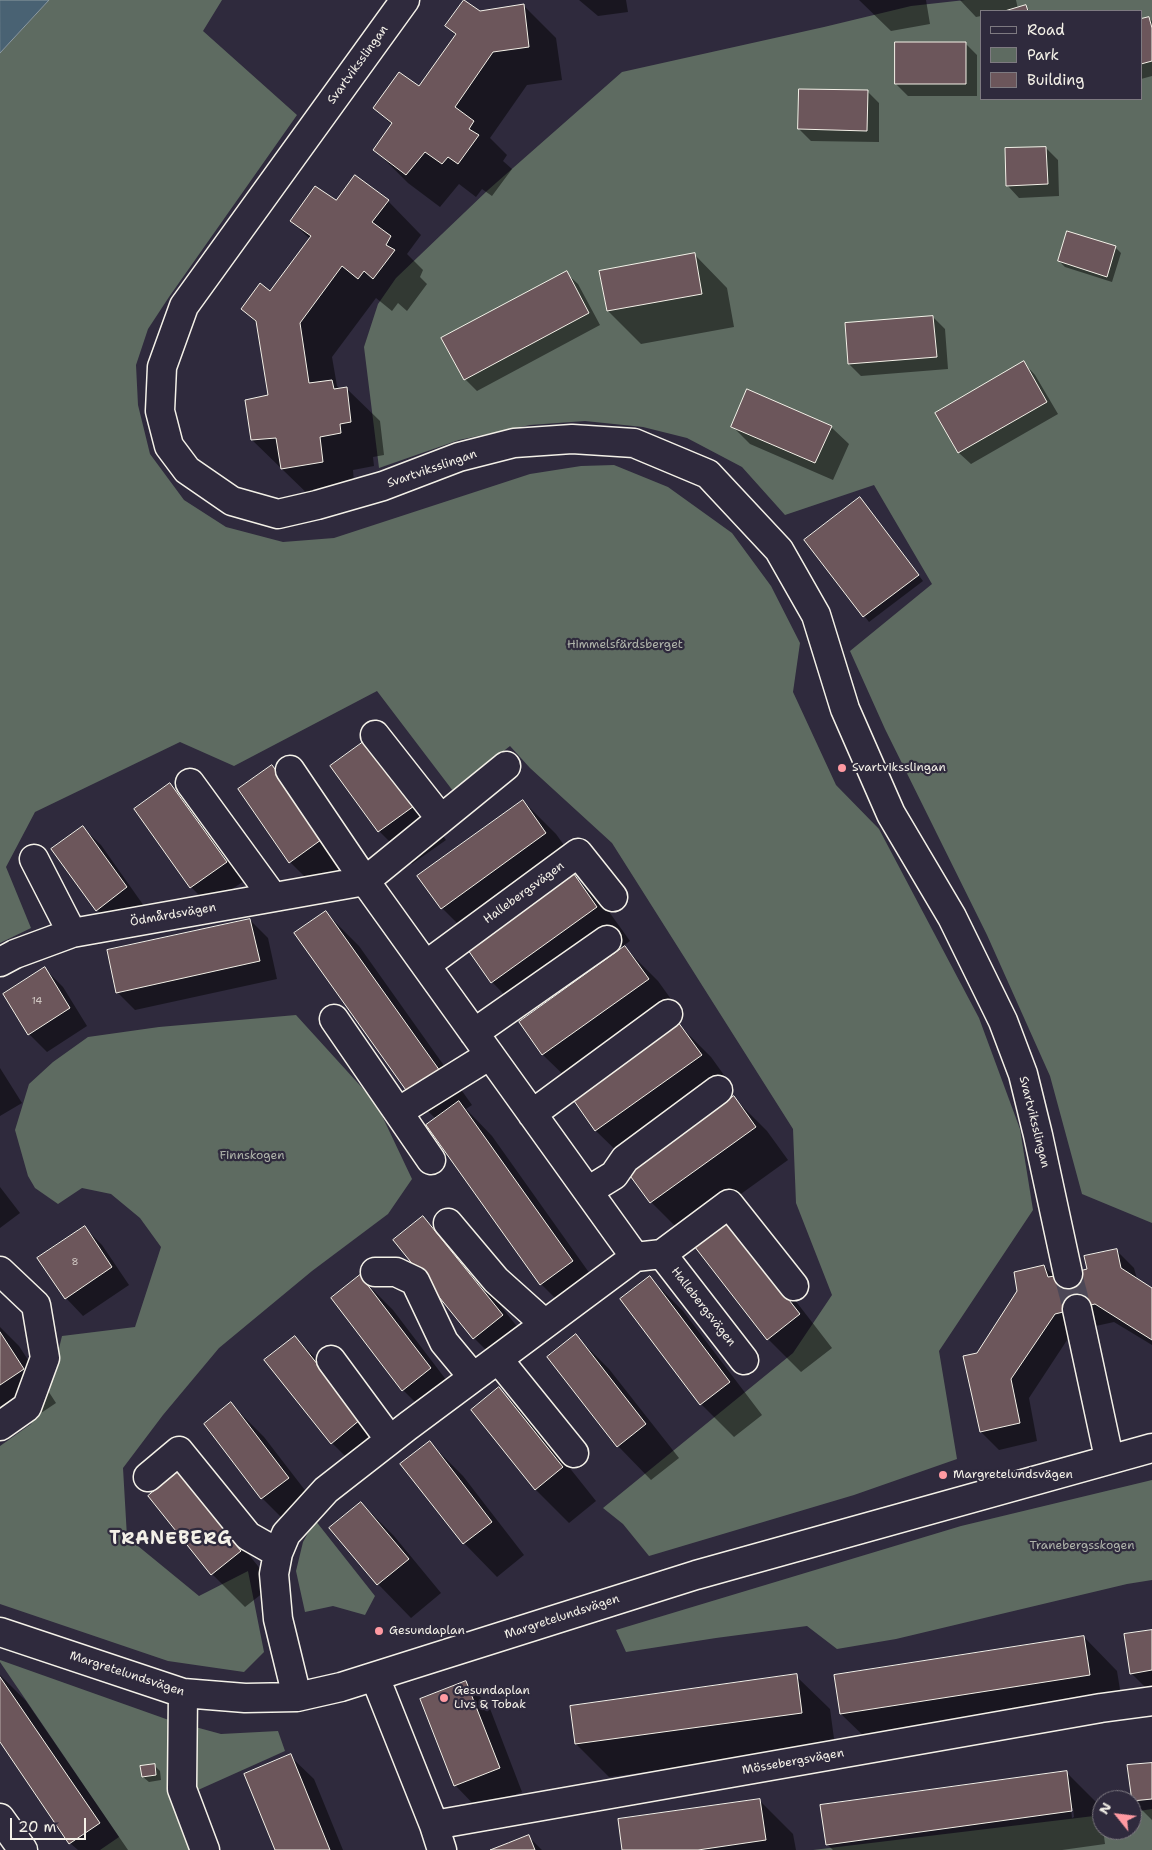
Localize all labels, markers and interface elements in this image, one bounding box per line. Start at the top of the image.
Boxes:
legend [980,10,1142,100]
text: Road [1027,20,1065,40]
street label: Svartviksslingan [325,23,391,107]
text: Park [1027,45,1059,65]
text: Building [1027,70,1084,90]
street label: Svartviksslingan [385,447,479,491]
park label: Himmelsfärdsberget [567,638,683,652]
place label: Svartviksslingan [852,761,946,775]
marker: Svartviksslingan [836,762,848,774]
street label: Hallebergsvägen [481,859,567,927]
street label: Ödmårdsvägen [129,900,217,930]
house number: 14 [32,995,42,1007]
street label: Svartviksslingan [1016,1075,1052,1169]
park label: Finnskogen [219,1149,285,1163]
house number: 8 [72,1256,78,1268]
street label: Hallebergsvägen [668,1265,738,1349]
place label: Margretelundsvägen [953,1468,1073,1482]
marker: Margretelundsvägen [937,1469,949,1481]
district label: TRANEBERG [108,1528,234,1550]
park label: Tranebergsskogen [1030,1539,1134,1553]
street label: Margretelundsvägen [503,1592,621,1642]
place label: Gesundaplan [389,1624,465,1638]
marker: Gesundaplan [373,1625,385,1637]
street label: Margretelundsvägen [68,1649,186,1699]
place label: Gesundaplan Livs & Tobak [454,1684,530,1712]
marker: Gesundaplan Livs & Tobak [438,1692,450,1704]
street label: Mössebergsvägen [741,1746,845,1778]
north arrow [1092,1790,1142,1840]
text: N [1094,1799,1115,1817]
scale bar [12,1808,89,1840]
text: 20 m [18,1817,57,1837]

